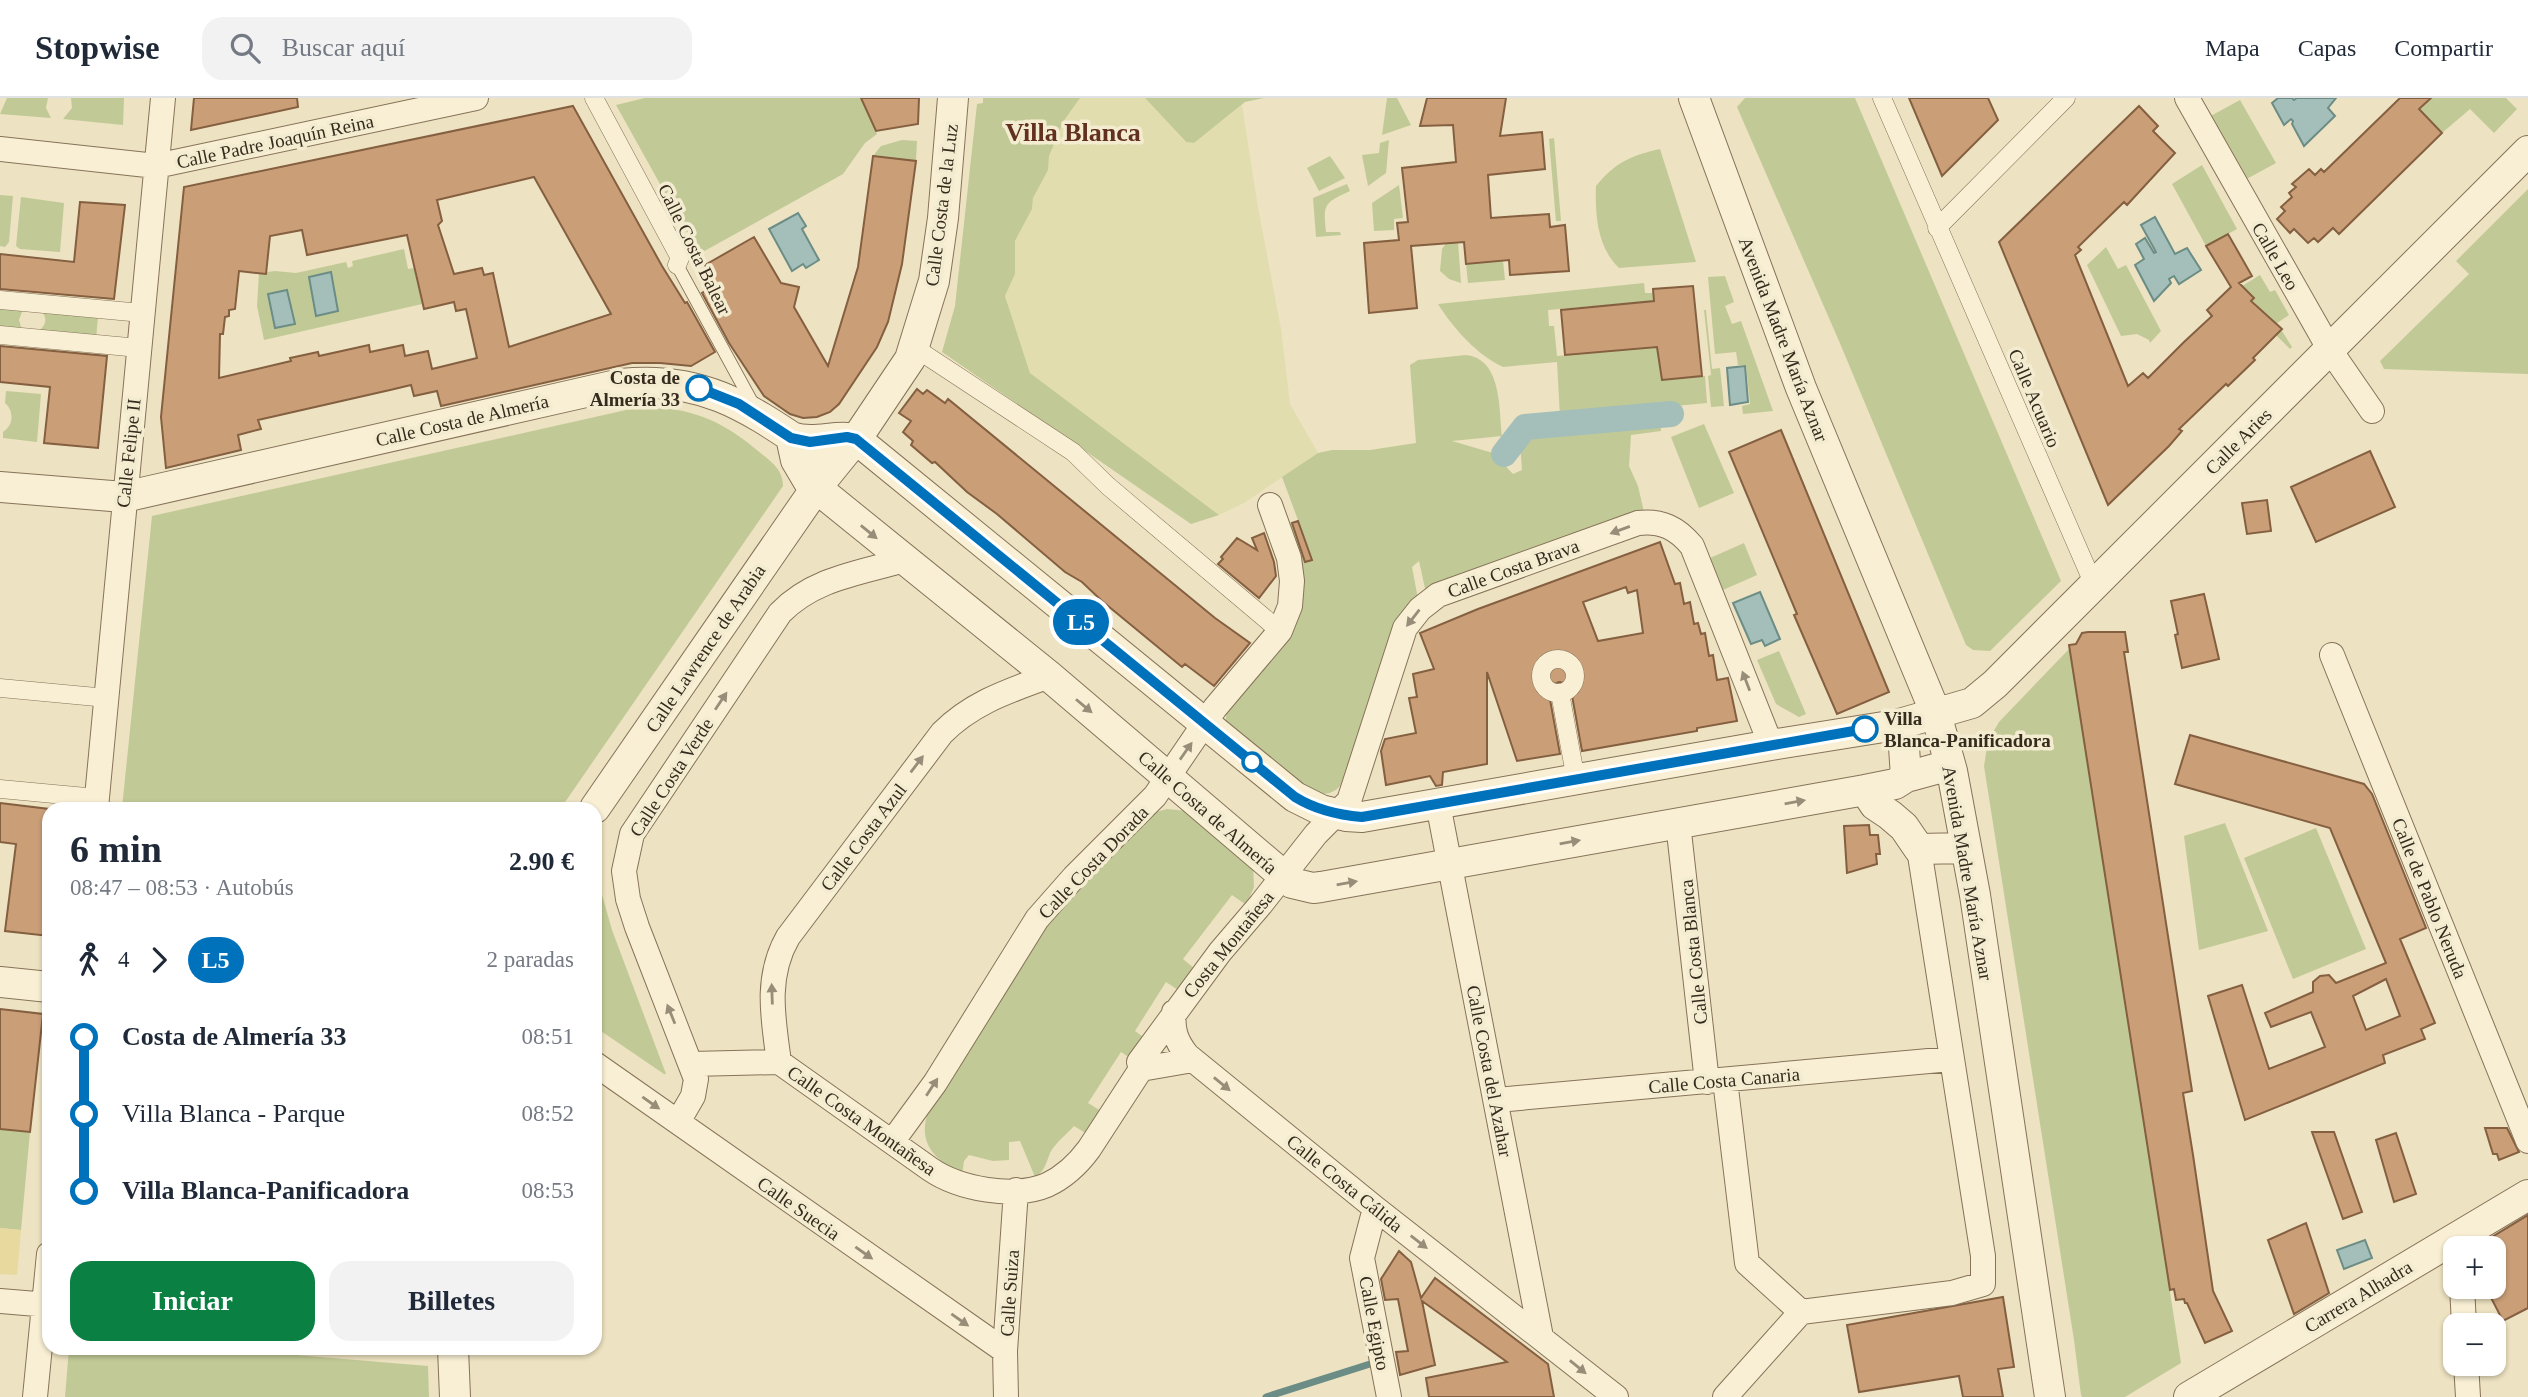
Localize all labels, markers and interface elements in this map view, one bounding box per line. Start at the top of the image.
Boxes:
search box [202,17,692,80]
icon: search [226,29,264,67]
text: Stopwise [35,30,160,66]
text: Buscar aquí [282,33,405,62]
text: Mapa [2205,35,2260,61]
text: Capas [2298,35,2356,61]
text: Compartir [2394,35,2493,61]
street label: Calle Padre Joaquín Reina [175,110,376,173]
district label: Villa Blanca [1005,118,1141,147]
street label: Calle Costa de la Luz [921,123,962,288]
street label: Calle Costa Balear [654,181,736,318]
street label: Calle Leo [2248,219,2303,294]
street label: Avenida Madre María Aznar [1735,234,1833,445]
street label: Calle Acuario [2004,346,2065,451]
place label: Costa de Almería 33 [590,367,680,410]
marker: Costa de Almería 33 [686,375,712,401]
street label: Calle Costa de Almería [374,390,551,451]
street label: Calle Felipe II [112,397,145,509]
street label: Calle Aries [2201,404,2276,479]
one-way arrow [860,524,877,539]
one-way arrow [1609,524,1630,535]
street label: Calle Costa Brava [1445,535,1582,602]
street label: Calle Lawrence de Arabia [641,560,770,736]
line badge: L5 [1050,599,1112,645]
text: L5 [1067,609,1095,635]
one-way arrow [1406,609,1421,627]
one-way arrow [1740,671,1751,692]
one-way arrow [714,691,727,710]
one-way arrow [1075,698,1092,713]
place label: Villa Blanca-Panificadora [1884,708,2051,751]
street label: Calle Costa Verde [625,714,717,840]
marker: Villa Blanca-Panificadora [1852,716,1878,742]
one-way arrow [1179,742,1193,760]
street label: Calle Costa de Almería [1134,746,1282,879]
unlabelled marker [1242,752,1262,772]
one-way arrow [910,755,924,773]
street label: Avenida Madre María Aznar [1938,764,1997,983]
street label: Calle Costa Azul [816,780,911,895]
one-way arrow [1784,796,1806,807]
street label: Calle Costa Dorada [1034,801,1153,923]
street label: Calle de Pablo Neruda [2388,815,2472,982]
text: 6 min [70,828,162,870]
one-way arrow [1560,836,1582,847]
text: 2.90 € [509,847,574,876]
text: 08:47 – 08:53 · Autobús [70,875,294,900]
one-way arrow [1336,877,1358,888]
street label: Calle Costa Blanca [1675,878,1712,1025]
street label: Costa Montañesa [1179,886,1278,1002]
icon: walk [70,941,108,979]
icon: forward [140,941,178,979]
text: 4 [118,947,130,972]
text: L5 [202,947,230,973]
text: 2 paradas [487,947,574,972]
one-way arrow [767,983,778,1005]
street label: Calle Costa del Azahar [1463,983,1517,1159]
one-way arrow [665,1004,676,1025]
text: Costa de Almería 33 [122,1022,347,1051]
text: 08:51 [522,1024,574,1049]
street label: Calle Costa Montañesa [784,1061,940,1180]
street label: Calle Costa Canaria [1647,1063,1801,1098]
one-way arrow [1213,1077,1231,1092]
one-way arrow [925,1078,939,1096]
one-way arrow [642,1096,660,1110]
text: Villa Blanca - Parque [122,1099,345,1128]
text: 08:52 [522,1101,574,1126]
street label: Calle Costa Cálida [1283,1130,1407,1237]
street label: Calle Suecia [754,1172,844,1245]
text: Villa Blanca-Panificadora [122,1176,409,1205]
text: 08:53 [522,1178,574,1203]
one-way arrow [1410,1234,1428,1248]
map controls [2443,1236,2506,1376]
button: + [2443,1236,2506,1299]
one-way arrow [855,1246,873,1260]
street label: Calle Suiza [996,1248,1023,1337]
street label: Carrera Alhadra [2301,1256,2416,1337]
button: Iniciar [70,1261,315,1341]
button: Billetes [329,1261,574,1341]
street label: Calle Egipto [1355,1274,1394,1372]
one-way arrow [951,1313,969,1327]
button: − [2443,1313,2506,1376]
one-way arrow [1570,1359,1587,1374]

